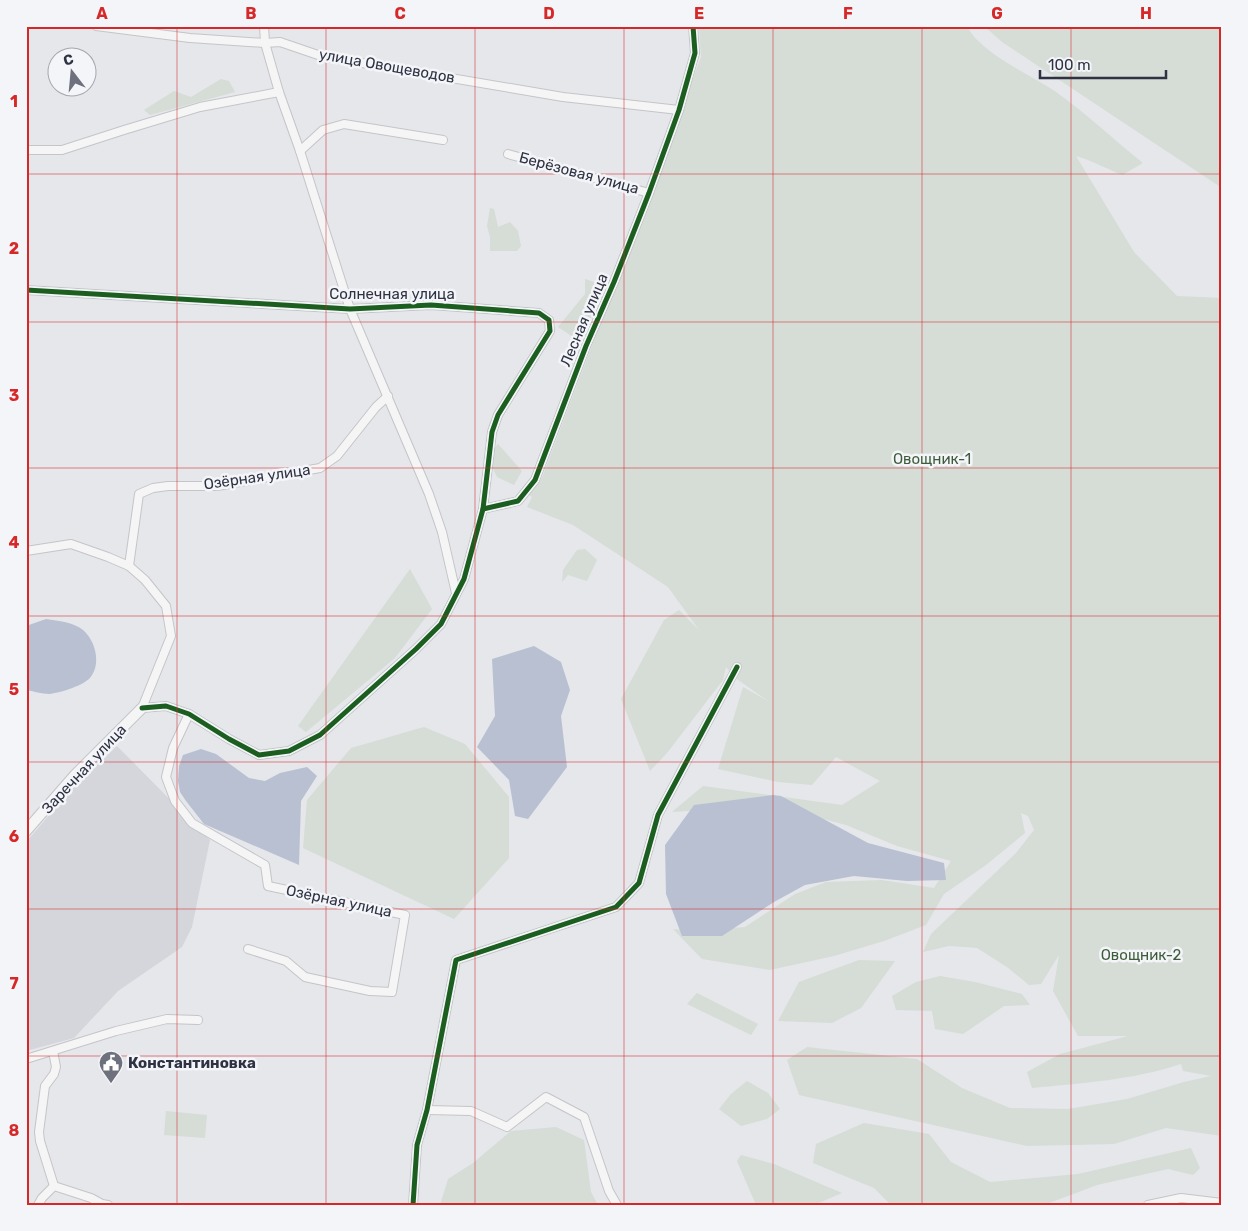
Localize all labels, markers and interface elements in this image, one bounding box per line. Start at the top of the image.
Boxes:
text: A [96,4,108,23]
text: B [245,4,257,23]
text: C [394,4,406,23]
text: D [543,4,555,23]
text: E [694,4,704,23]
text: F [843,4,853,23]
text: G [991,4,1003,23]
text: H [1140,4,1152,23]
street label: улица Овощеводов [318,45,456,87]
north arrow [48,48,98,98]
scale bar [1040,48,1167,80]
text: С [61,50,76,70]
text: 100 m [1048,56,1090,74]
text: 1 [10,92,18,111]
street label: Берёзовая улица [517,148,641,198]
text: 2 [9,239,19,258]
street label: Лесная улица [556,271,612,369]
street label: Солнечная улица [329,285,455,303]
text: 3 [9,386,19,405]
park label: Овощник-1 [893,450,971,468]
street label: Озёрная улица [202,461,312,493]
text: 4 [9,533,20,552]
text: 5 [9,680,19,699]
street label: Заречная улица [38,721,130,817]
text: 6 [9,827,19,846]
street label: Озёрная улица [285,881,393,921]
park label: Овощник-2 [1101,946,1181,964]
text: 7 [9,974,19,993]
public building icon: Константиновка [98,1050,124,1084]
place label: Константиновка [128,1054,256,1072]
text: 8 [9,1121,20,1140]

